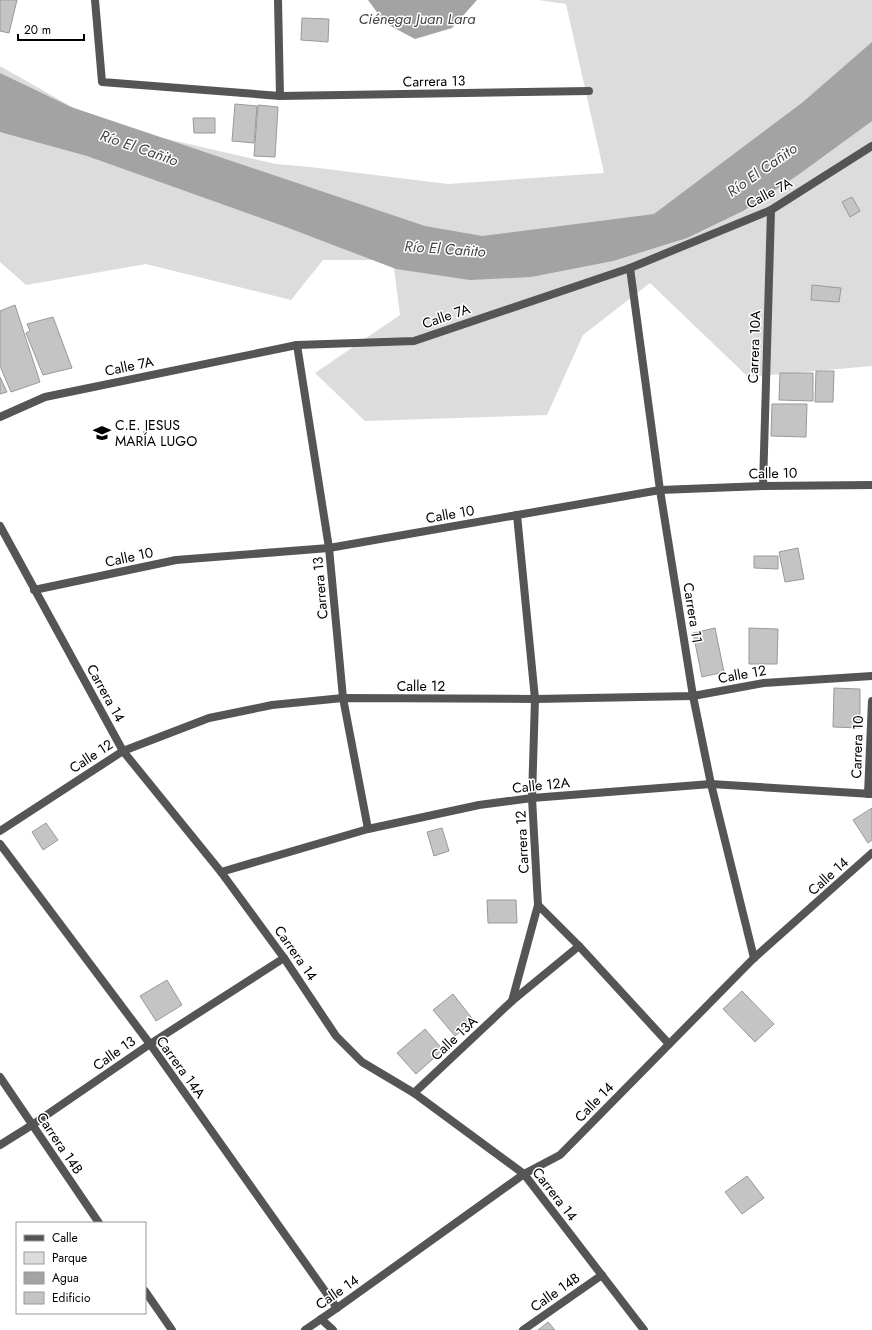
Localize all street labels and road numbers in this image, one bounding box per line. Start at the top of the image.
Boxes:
street label: Carrera 13 [403,70,466,92]
street label: Calle 7A [743,172,796,213]
street label: Calle 7A [419,298,473,333]
street label: Carrera 10A [743,310,765,384]
street label: Calle 7A [103,351,156,381]
street label: Calle 10 [748,463,798,483]
street label: Calle 10 [424,500,476,528]
street label: Calle 10 [103,542,155,572]
street label: Carrera 13 [307,556,333,620]
street label: Carrera 11 [678,581,708,645]
street label: Calle 12 [716,660,768,688]
street label: Carrera 14 [82,661,130,725]
street label: Calle 12 [397,676,445,696]
street label: Carrera 10 [846,715,868,779]
street label: Calle 12 [65,734,117,778]
street label: Calle 12A [511,772,571,798]
street label: Carrera 12 [510,810,534,874]
street label: Calle 14 [803,852,853,900]
street label: Carrera 14 [270,921,322,985]
street label: Calle 13A [426,1011,482,1065]
street label: Calle 13 [89,1031,140,1075]
street label: Carrera 14A [152,1032,211,1103]
street label: Calle 14 [570,1078,618,1126]
street label: Carrera 14B [32,1108,88,1178]
street label: Carrera 14 [528,1163,582,1225]
street label: Calle 14B [526,1268,584,1316]
street label: Calle 14 [311,1270,363,1314]

